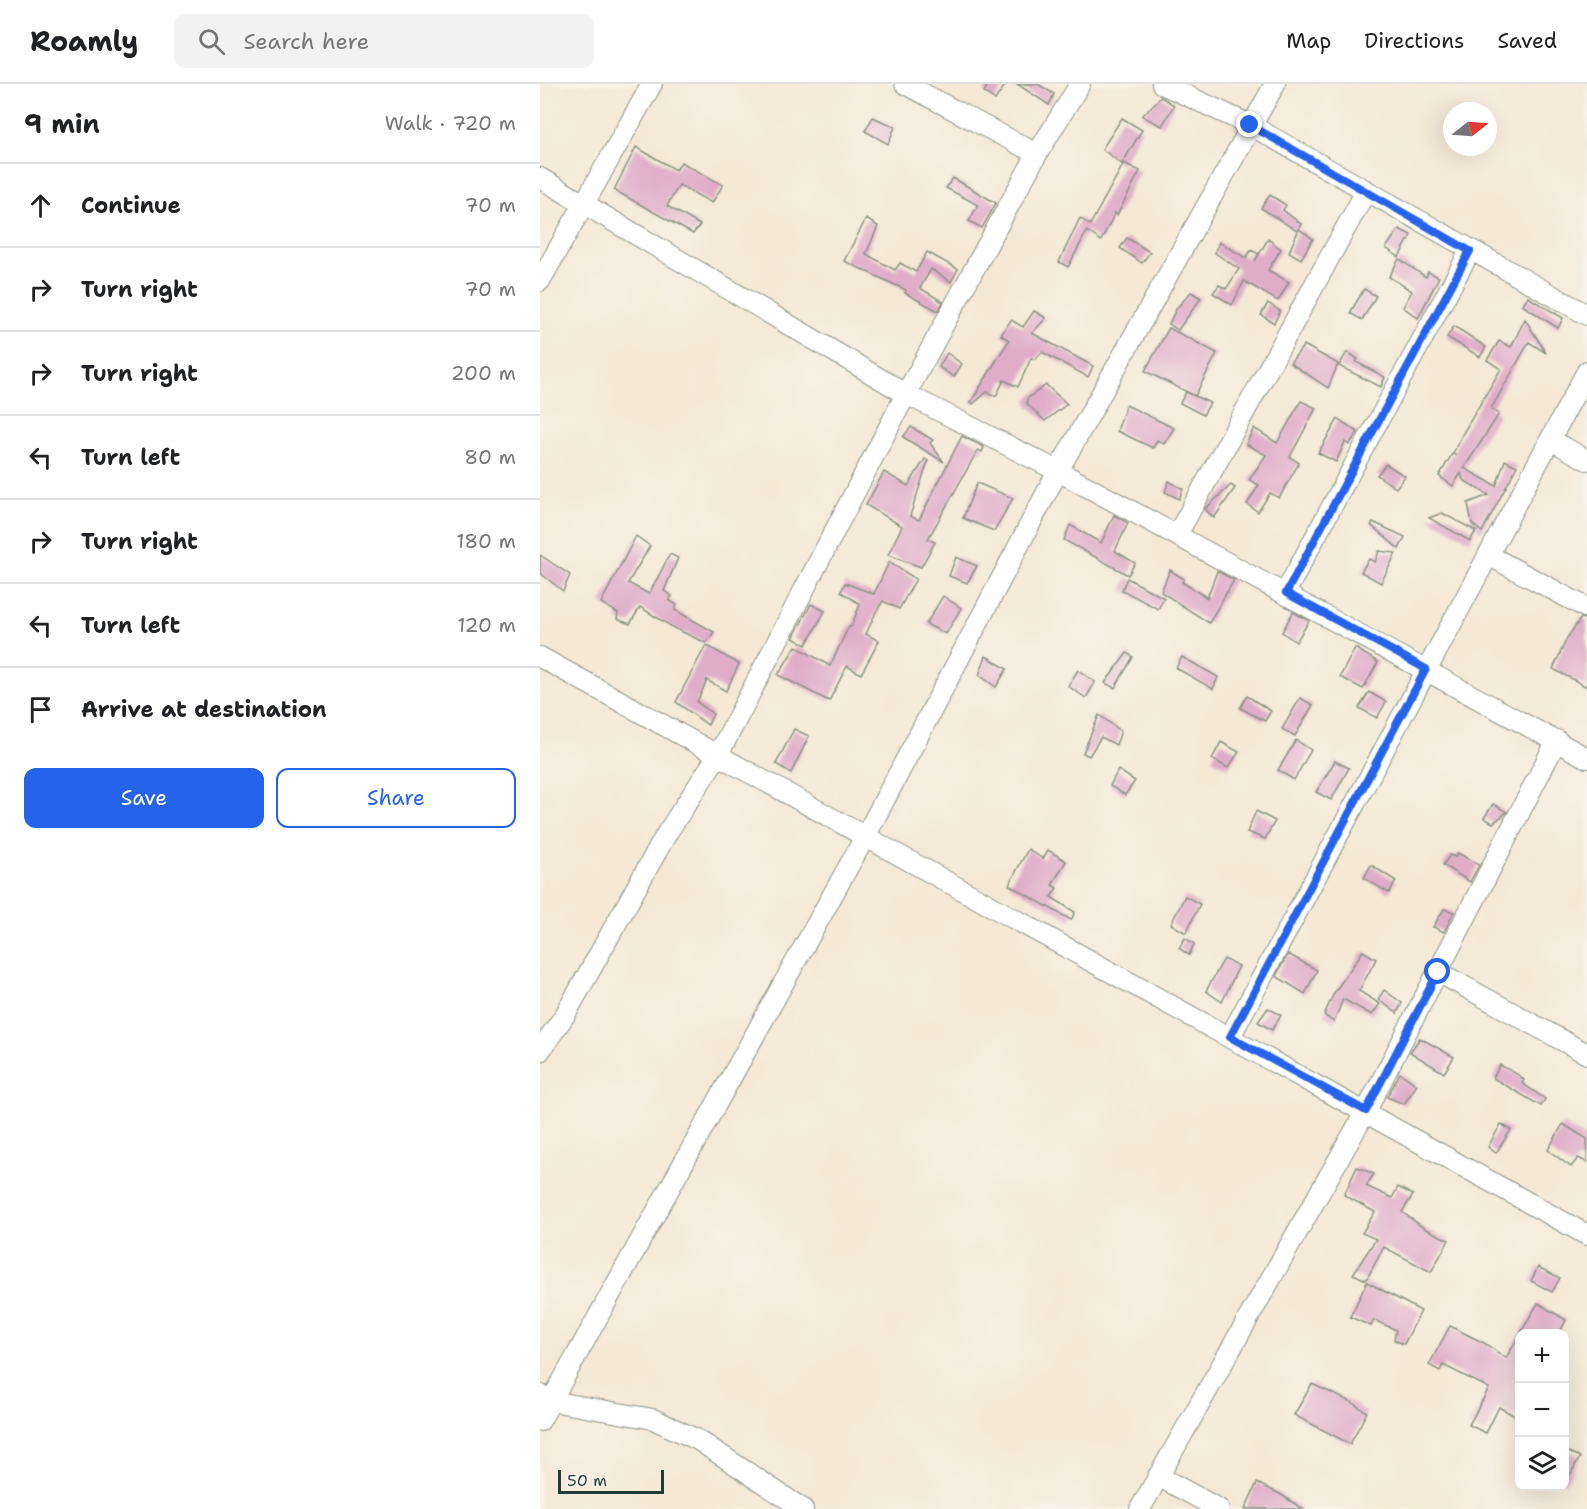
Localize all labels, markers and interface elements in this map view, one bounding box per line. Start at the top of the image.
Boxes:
search box [174,14,594,68]
text: Roamly [30,22,138,60]
icon: search [195,25,228,58]
text: Search here [243,27,369,56]
text: Map [1286,27,1331,55]
text: Directions [1364,27,1464,55]
text: Saved [1497,27,1557,55]
north arrow [1443,102,1497,156]
text: 9 min [24,106,100,141]
text: Walk · 720 m [385,110,516,136]
route end [1236,111,1262,137]
icon: ahead [24,189,57,222]
text: Continue [81,191,181,220]
text: 70 m [464,192,516,218]
icon: right [24,273,57,306]
text: Turn right [81,275,198,304]
text: 70 m [464,276,516,302]
icon: right [24,357,57,390]
text: Turn right [81,359,198,388]
text: 200 m [451,360,516,386]
icon: left [24,441,57,474]
text: Turn left [81,443,180,472]
text: 80 m [464,444,516,470]
icon: right [24,525,57,558]
text: Turn right [81,527,198,556]
text: 180 m [456,528,516,554]
icon: left [24,609,57,642]
text: Turn left [81,611,180,640]
text: 120 m [457,612,516,638]
icon: arrive [24,693,57,726]
text: Arrive at destination [81,695,327,724]
button: Save [24,768,264,828]
button: Share [276,768,516,828]
route start [1424,958,1450,984]
map controls [1515,1329,1569,1491]
button: + [1515,1329,1569,1383]
button: − [1515,1383,1569,1437]
button: layers [1515,1437,1569,1491]
scale bar [558,1467,664,1494]
text: 50 m [567,1470,607,1491]

